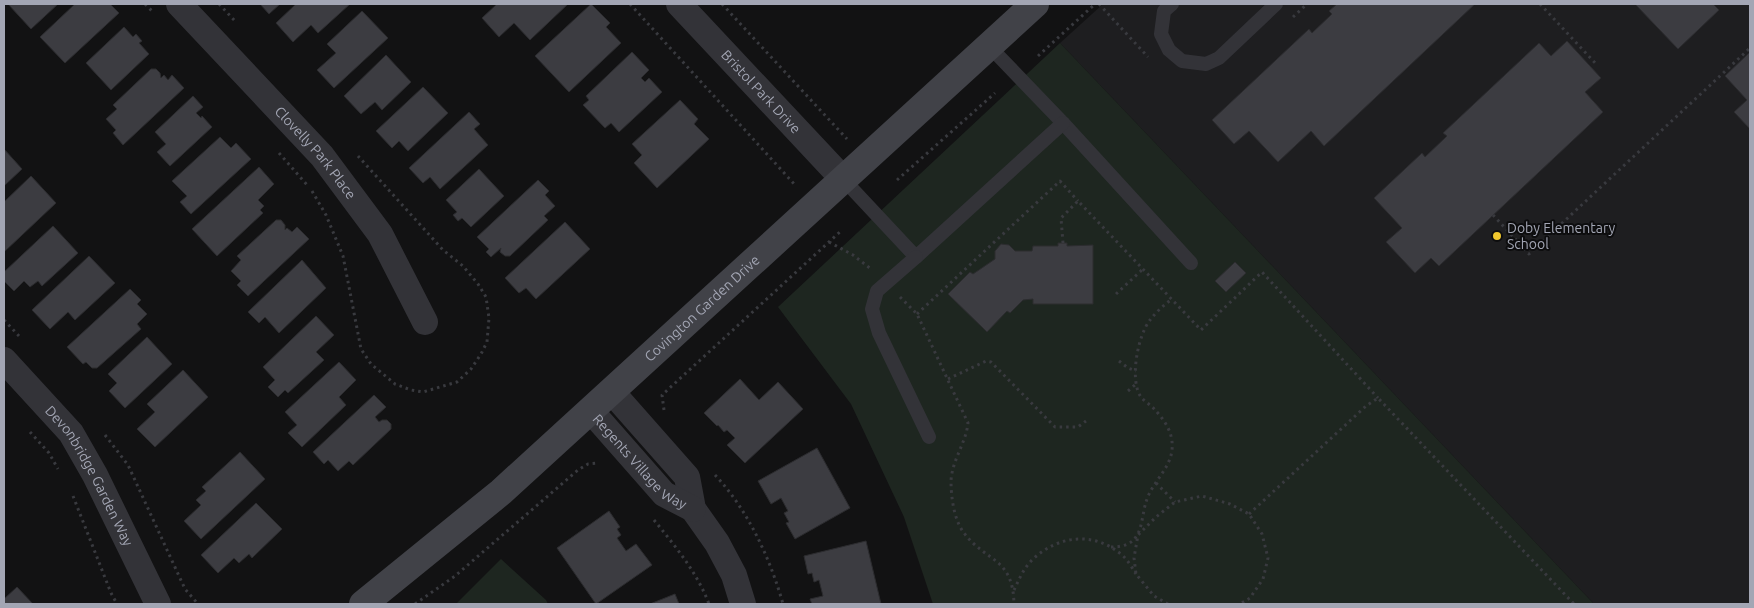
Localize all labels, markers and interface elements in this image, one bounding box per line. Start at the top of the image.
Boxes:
street label: Bristol Park Drive [718,47,804,137]
street label: Clovelly Park Place [272,103,359,202]
place label: Doby Elementary School [1507,220,1616,252]
marker: Doby Elementary School [1491,230,1503,242]
street label: Covington Garden Drive [641,252,763,365]
street label: Devonbridge Garden Way [42,402,136,549]
street label: Regents Village Way [590,411,690,512]

